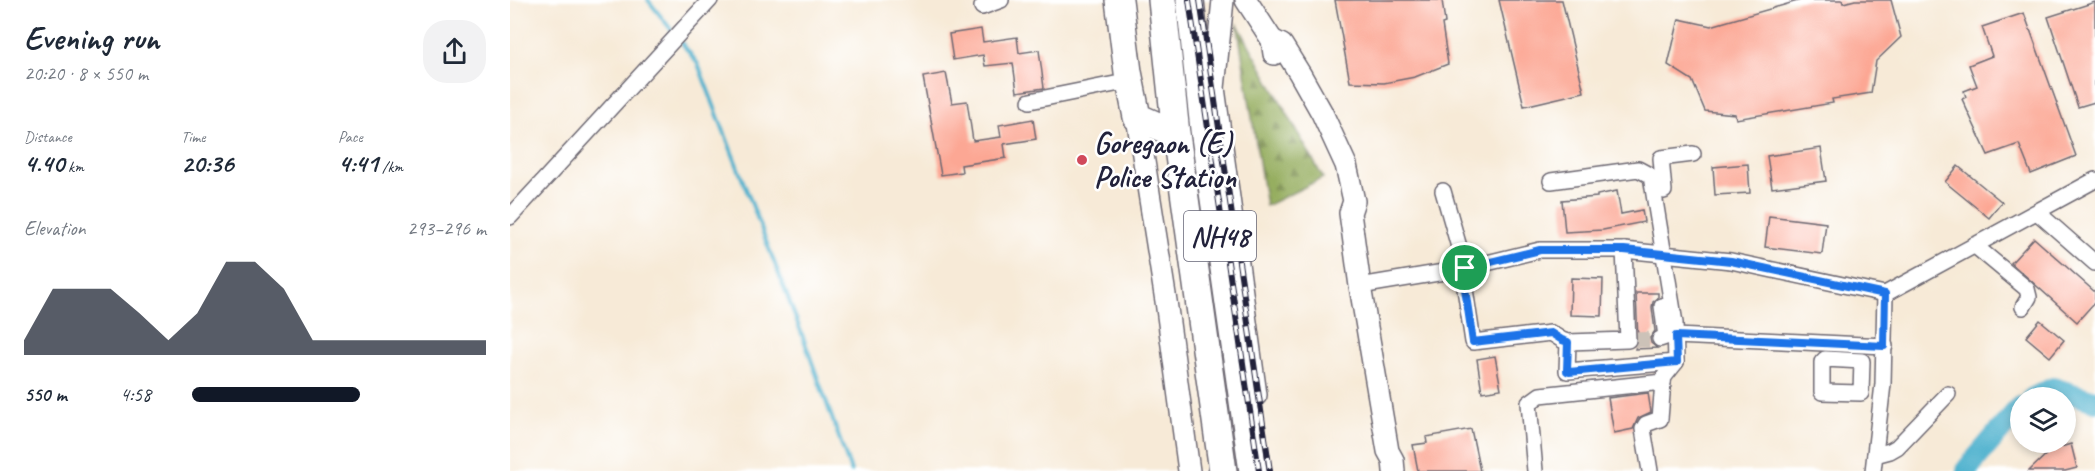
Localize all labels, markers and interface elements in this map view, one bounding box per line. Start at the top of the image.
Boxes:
text: Evening run [24,17,159,59]
button: share [423,20,486,83]
text: 20:20 · 8 × 550 m [24,61,148,86]
place label: Goregaon (E) Police Station [1094,124,1237,196]
text: Distance [24,127,72,147]
text: Time [181,127,205,147]
text: Pace [338,127,363,147]
text: 4.40 [24,147,64,180]
text: 20:36 [181,147,234,180]
text: 4:41 [338,147,378,180]
marker: Goregaon (E) Police Station [1075,153,1089,167]
text: km [64,157,84,177]
text: /km [378,157,403,177]
road number: NH48 [1184,211,1256,261]
text: Elevation [24,216,86,241]
text: 293–296 m [407,216,486,241]
pin [1439,242,1490,293]
icon: arrive [1448,251,1481,284]
text: 550 m [24,382,67,407]
text: 4:58 [120,382,151,407]
map controls [2010,387,2076,453]
button: layers [2010,387,2076,453]

